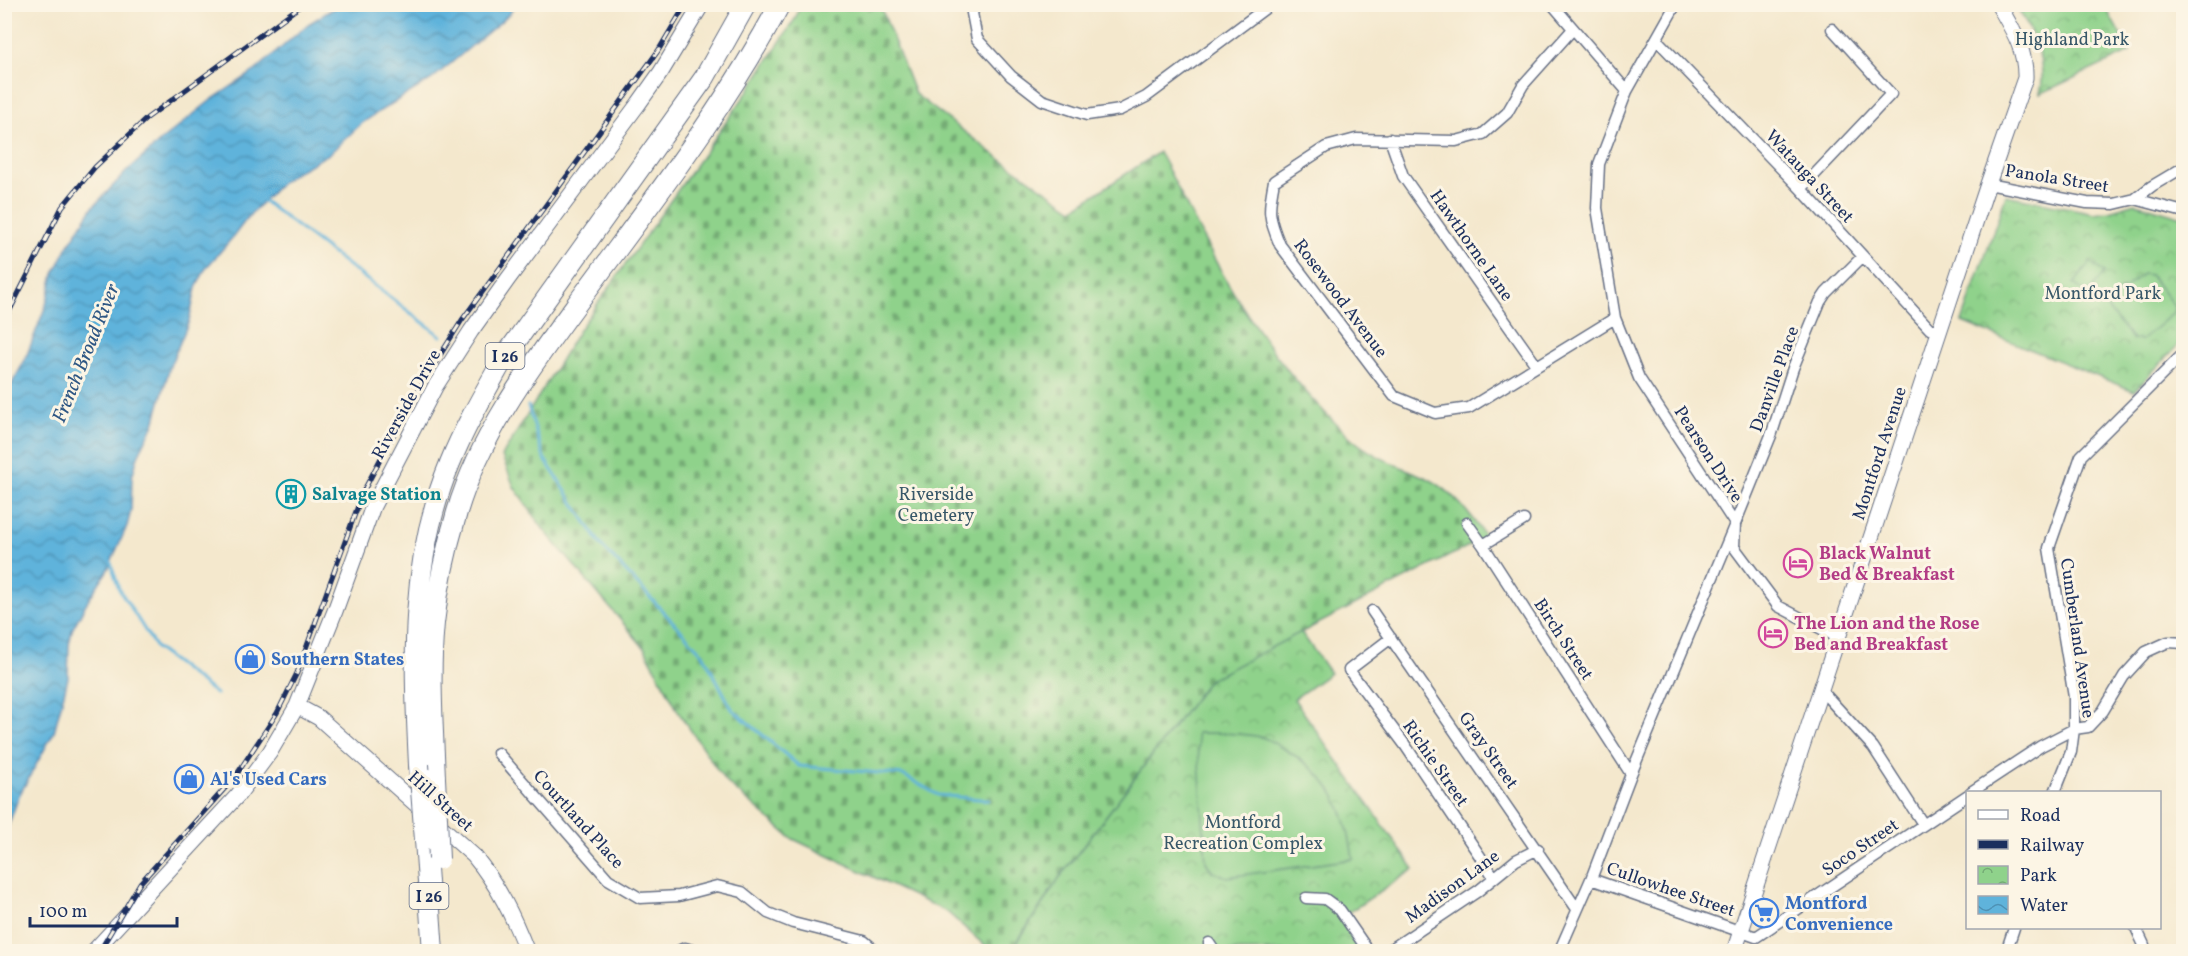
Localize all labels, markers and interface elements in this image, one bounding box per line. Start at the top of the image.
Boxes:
park label: Highland Park [2015,28,2129,53]
street label: Watauga Street [1759,125,1859,229]
street label: Panola Street [2003,159,2110,200]
street label: Hawthorne Lane [1423,185,1519,307]
street label: Rosewood Avenue [1287,234,1393,364]
water label: French Broad River [46,280,128,427]
park label: Montford Park [2045,282,2162,307]
street label: Danville Place [1745,323,1806,436]
road number: I 26 [486,343,524,369]
street label: Riverside Drive [367,345,448,464]
street label: Montford Avenue [1847,384,1914,523]
street label: Pearson Drive [1667,402,1748,508]
building icon: Salvage Station [275,478,307,510]
place label: Salvage Station [312,483,442,508]
park label: Riverside Cemetery [898,483,975,529]
place label: Black Walnut Bed & Breakfast [1819,542,1955,588]
hotel icon: Black Walnut Bed & Breakfast [1782,547,1814,579]
street label: Cumberland Avenue [2053,557,2100,720]
street label: Birch Street [1527,594,1599,686]
place label: The Lion and the Rose Bed and Breakfast [1794,612,1979,658]
hotel icon: The Lion and the Rose Bed and Breakfast [1757,617,1789,649]
shop icon: Southern States [234,643,266,675]
place label: Southern States [271,648,404,673]
street label: Gray Street [1452,707,1524,795]
street label: Richie Street [1396,715,1474,812]
shop icon: Al's Used Cars [173,763,205,795]
street label: Courtland Place [527,765,629,875]
street label: Hill Street [402,766,478,838]
place label: Al's Used Cars [210,768,327,793]
legend [1966,791,2161,929]
text: Road [2020,804,2061,829]
park label: Montford Recreation Complex [1163,811,1323,857]
street label: Soco Street [1817,813,1904,883]
text: Railway [2020,834,2084,859]
street label: Madison Lane [1401,844,1505,930]
street label: Cullowhee Street [1603,857,1738,924]
text: Park [2020,864,2057,889]
road number: I 26 [410,883,448,909]
scale bar [30,890,177,928]
place label: Montford Convenience [1785,892,1893,938]
text: Water [2020,894,2068,919]
supermarket icon: Montford Convenience [1748,897,1780,929]
text: 100 m [39,900,88,925]

